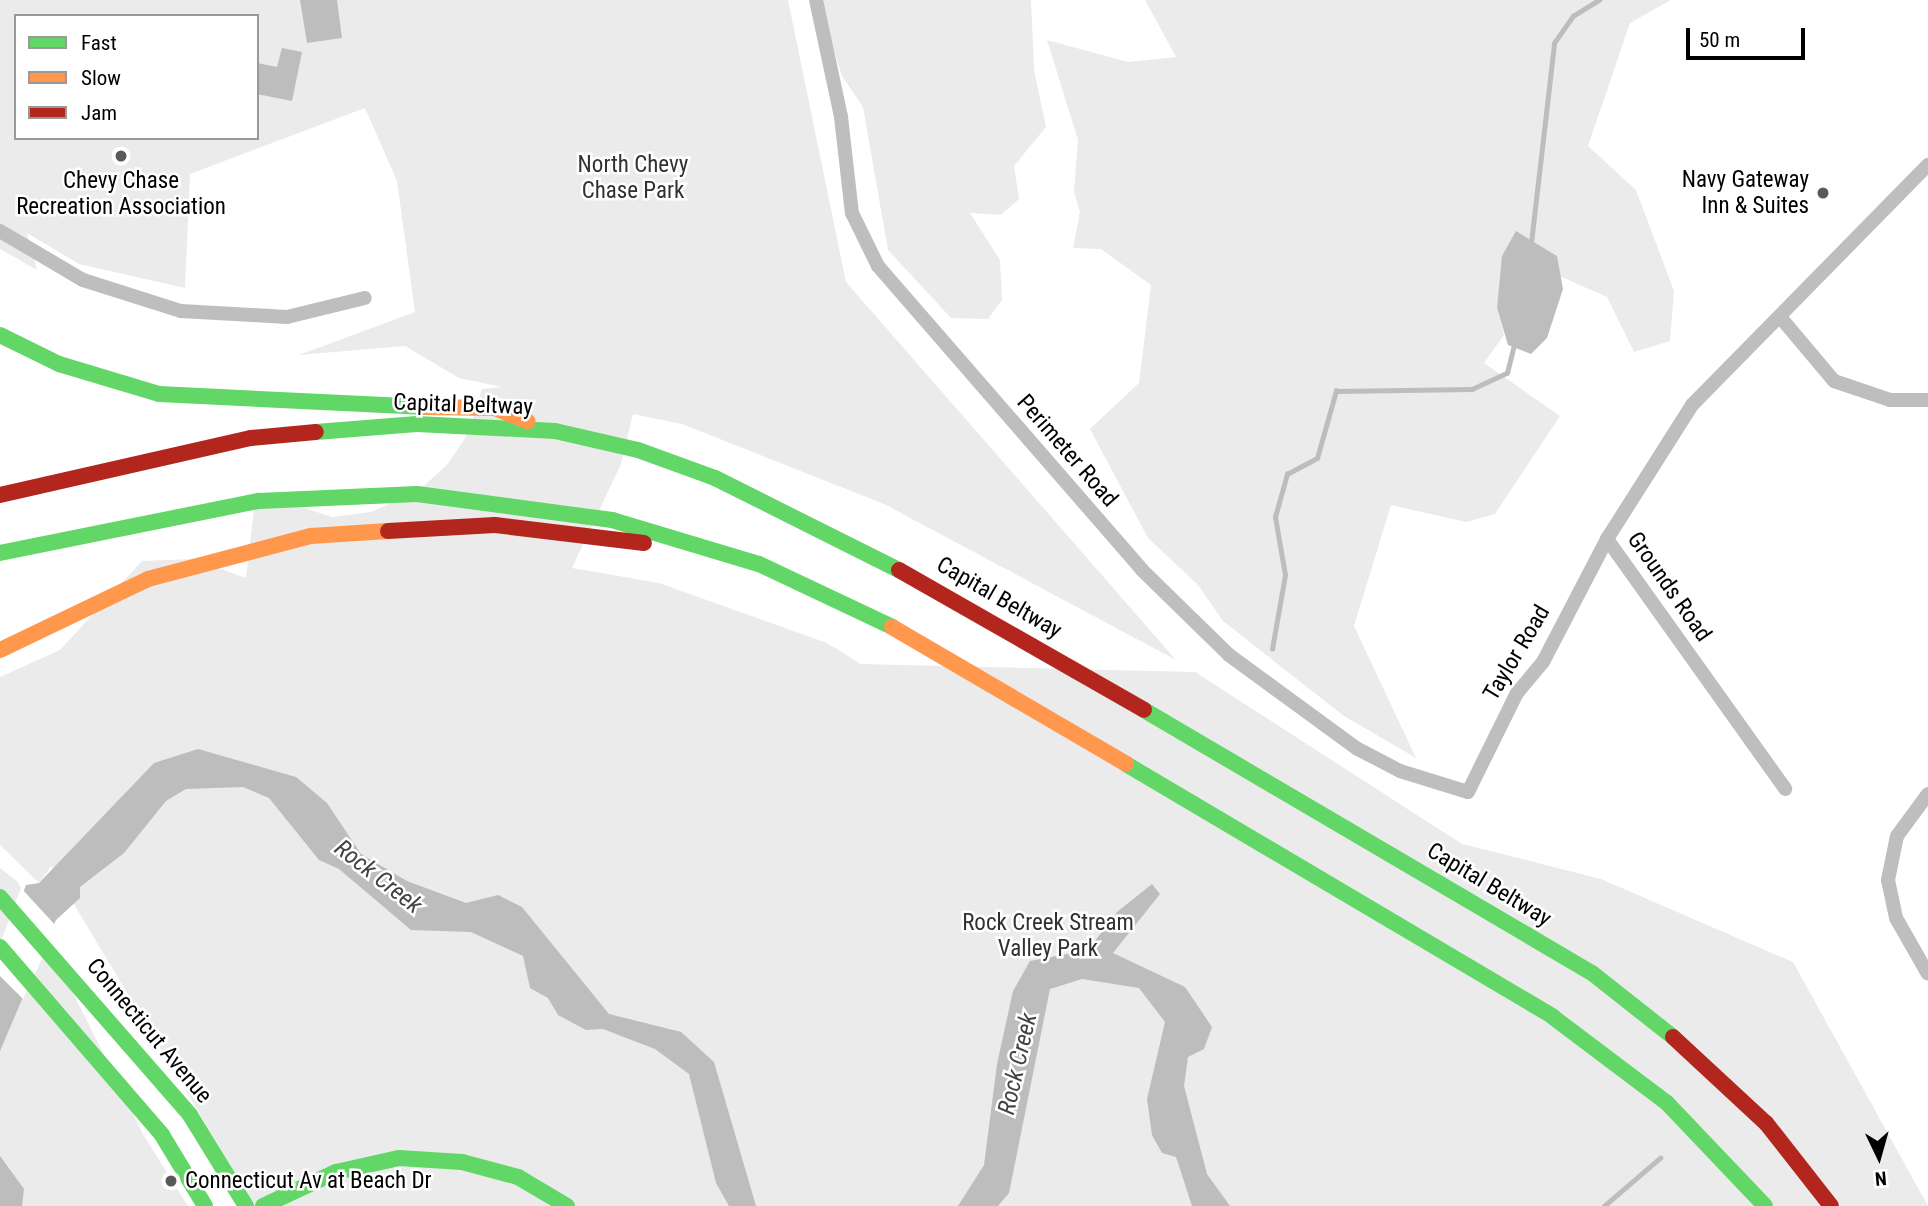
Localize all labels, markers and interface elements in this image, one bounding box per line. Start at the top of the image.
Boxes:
legend [14,14,259,140]
scale bar [1690,14,1809,58]
text: 50 m [1699,28,1740,52]
text: Fast [81,31,117,55]
text: Slow [81,66,121,90]
text: Jam [81,101,117,125]
marker: Chevy Chase Recreation Association [113,148,129,164]
park label: North Chevy Chase Park [578,151,688,205]
place label: Navy Gateway Inn & Suites [1682,166,1809,220]
place label: Chevy Chase Recreation Association [16,167,226,221]
marker: Navy Gateway Inn & Suites [1815,185,1831,201]
street label: Capital Beltway [393,389,533,421]
street label: Perimeter Road [1011,389,1123,513]
street label: Grounds Road [1621,527,1717,647]
street label: Capital Beltway [932,551,1066,645]
street label: Taylor Road [1478,600,1556,706]
water label: Rock Creek [329,834,427,920]
street label: Capital Beltway [1422,837,1556,933]
park label: Rock Creek Stream Valley Park [962,909,1134,963]
street label: Connecticut Avenue [80,953,218,1109]
water label: Rock Creek [992,1011,1044,1117]
north arrow [1844,1122,1914,1192]
text: N [1874,1166,1888,1190]
place label: Connecticut Av at Beach Dr [185,1167,432,1195]
marker: Connecticut Av at Beach Dr [163,1173,179,1189]

